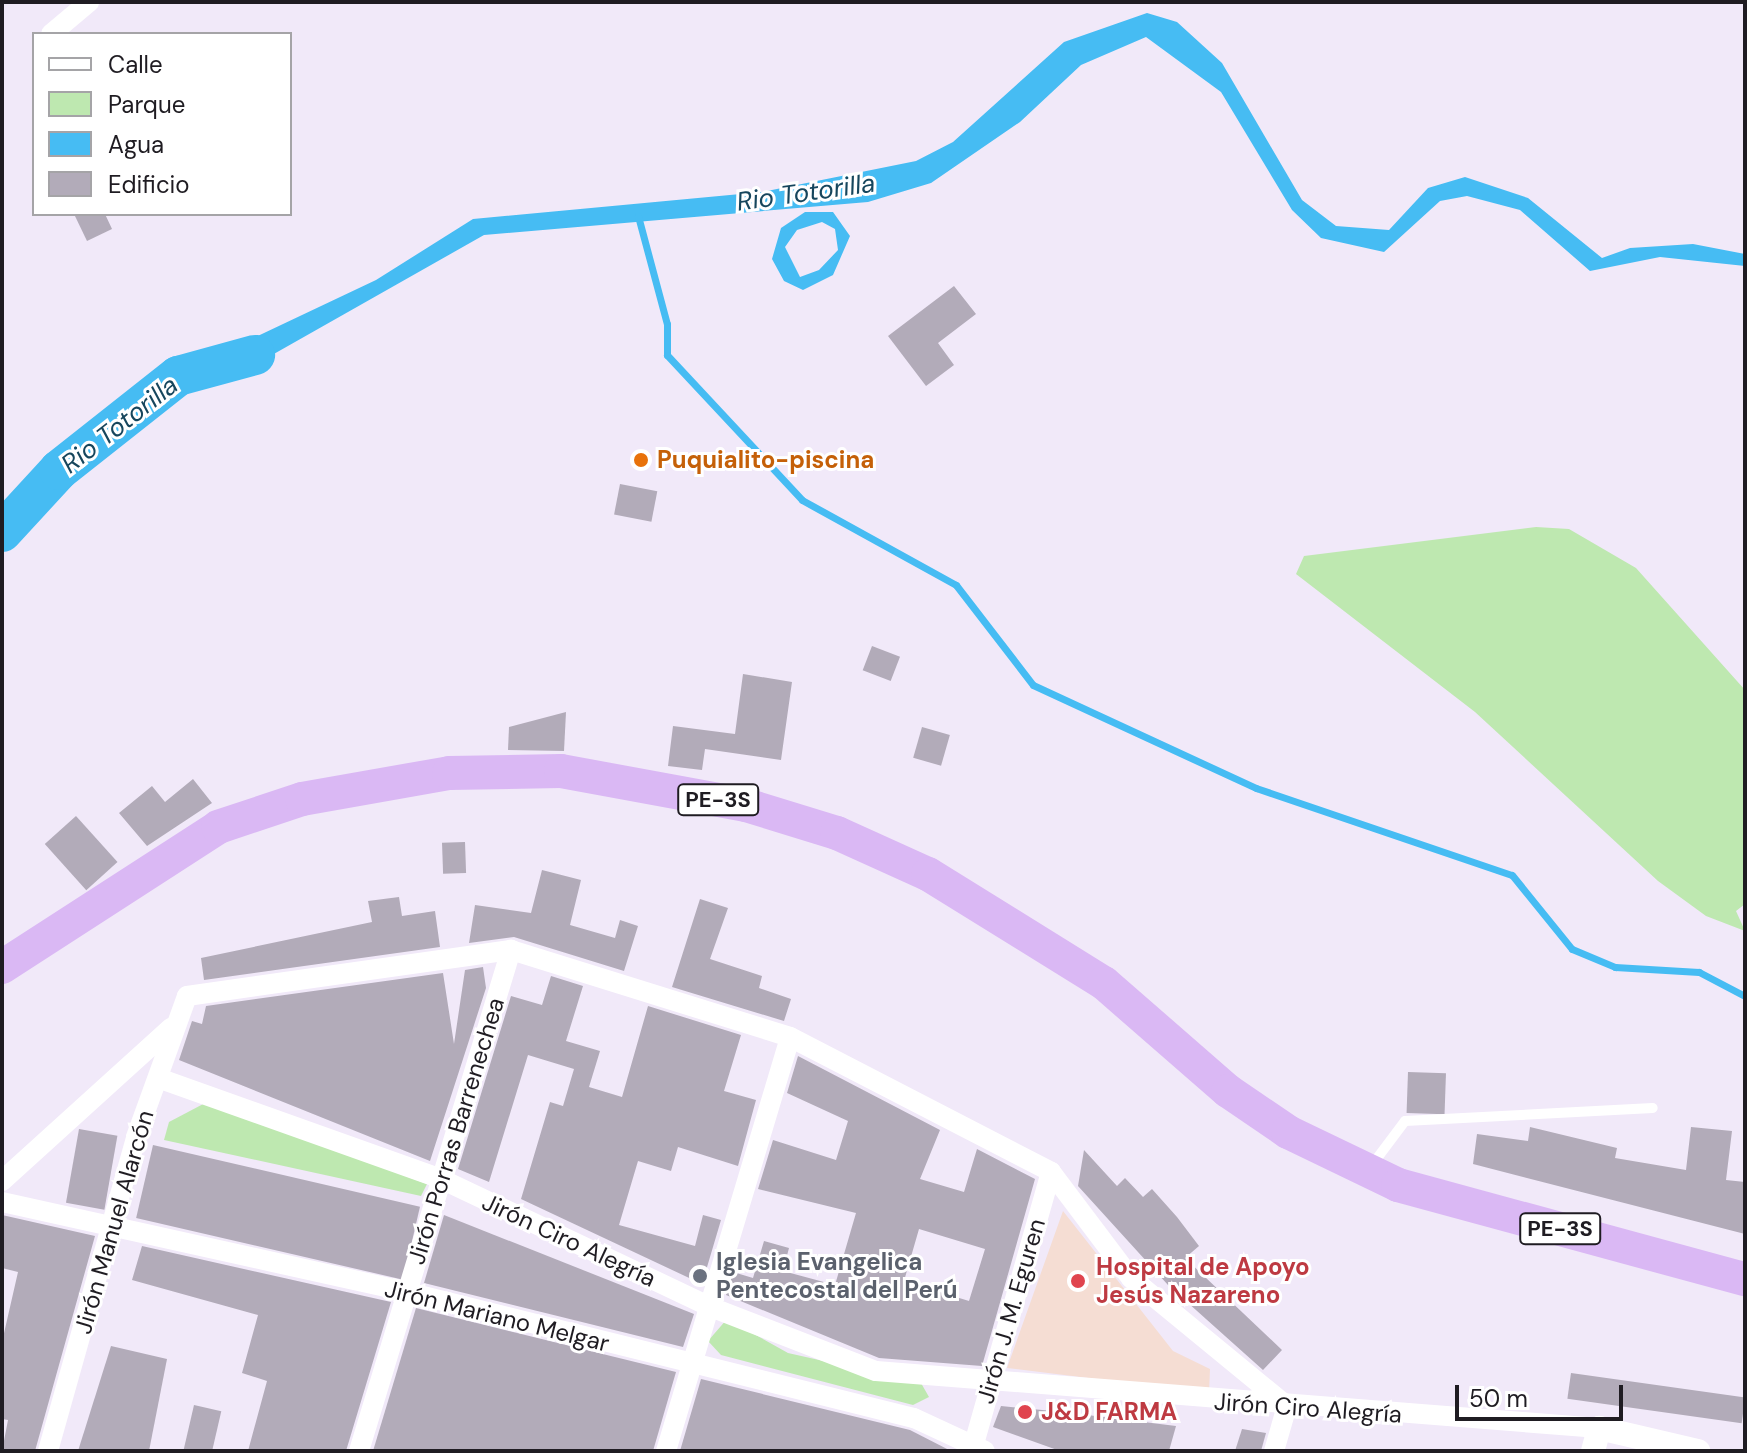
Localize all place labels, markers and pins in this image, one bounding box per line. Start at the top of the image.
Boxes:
place label: Puquialito-piscina [657,446,874,474]
marker: Puquialito-piscina [632,451,650,469]
place label: Iglesia Evangelica Pentecostal del Perú [716,1248,957,1304]
place label: Hospital de Apoyo Jesús Nazareno [1096,1253,1310,1309]
marker: Iglesia Evangelica Pentecostal del Perú [691,1267,709,1285]
marker: Hospital de Apoyo Jesús Nazareno [1067,1270,1089,1292]
place label: J&D FARMA [1041,1398,1177,1426]
marker: J&D FARMA [1016,1403,1034,1421]

